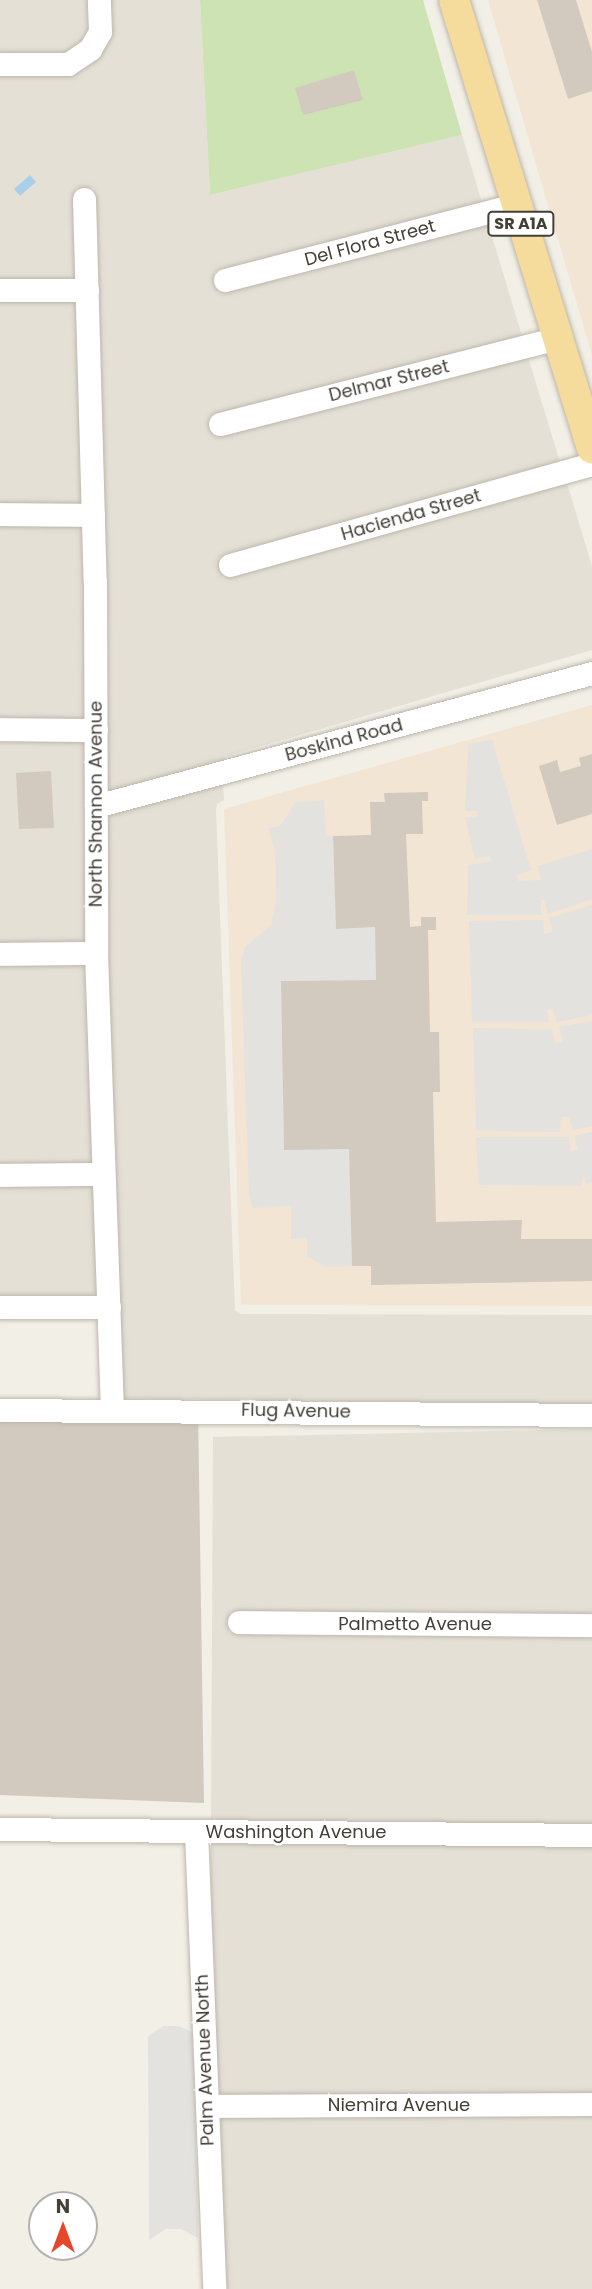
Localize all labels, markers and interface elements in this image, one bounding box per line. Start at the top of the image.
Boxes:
road number: SR A1A [486,212,556,236]
street label: Del Flora Street [302,215,438,271]
street label: Delmar Street [327,356,451,406]
street label: Hacienda Street [339,485,483,545]
street label: North Shannon Avenue [85,701,107,907]
street label: Boskind Road [283,714,405,766]
street label: Flug Avenue [241,1399,351,1423]
street label: Palmetto Avenue [338,1613,492,1635]
street label: Washington Avenue [206,1821,386,1843]
street label: Palm Avenue North [191,1974,219,2146]
street label: Niemira Avenue [328,2094,470,2116]
north arrow [28,2191,98,2261]
text: N [56,2193,70,2220]

